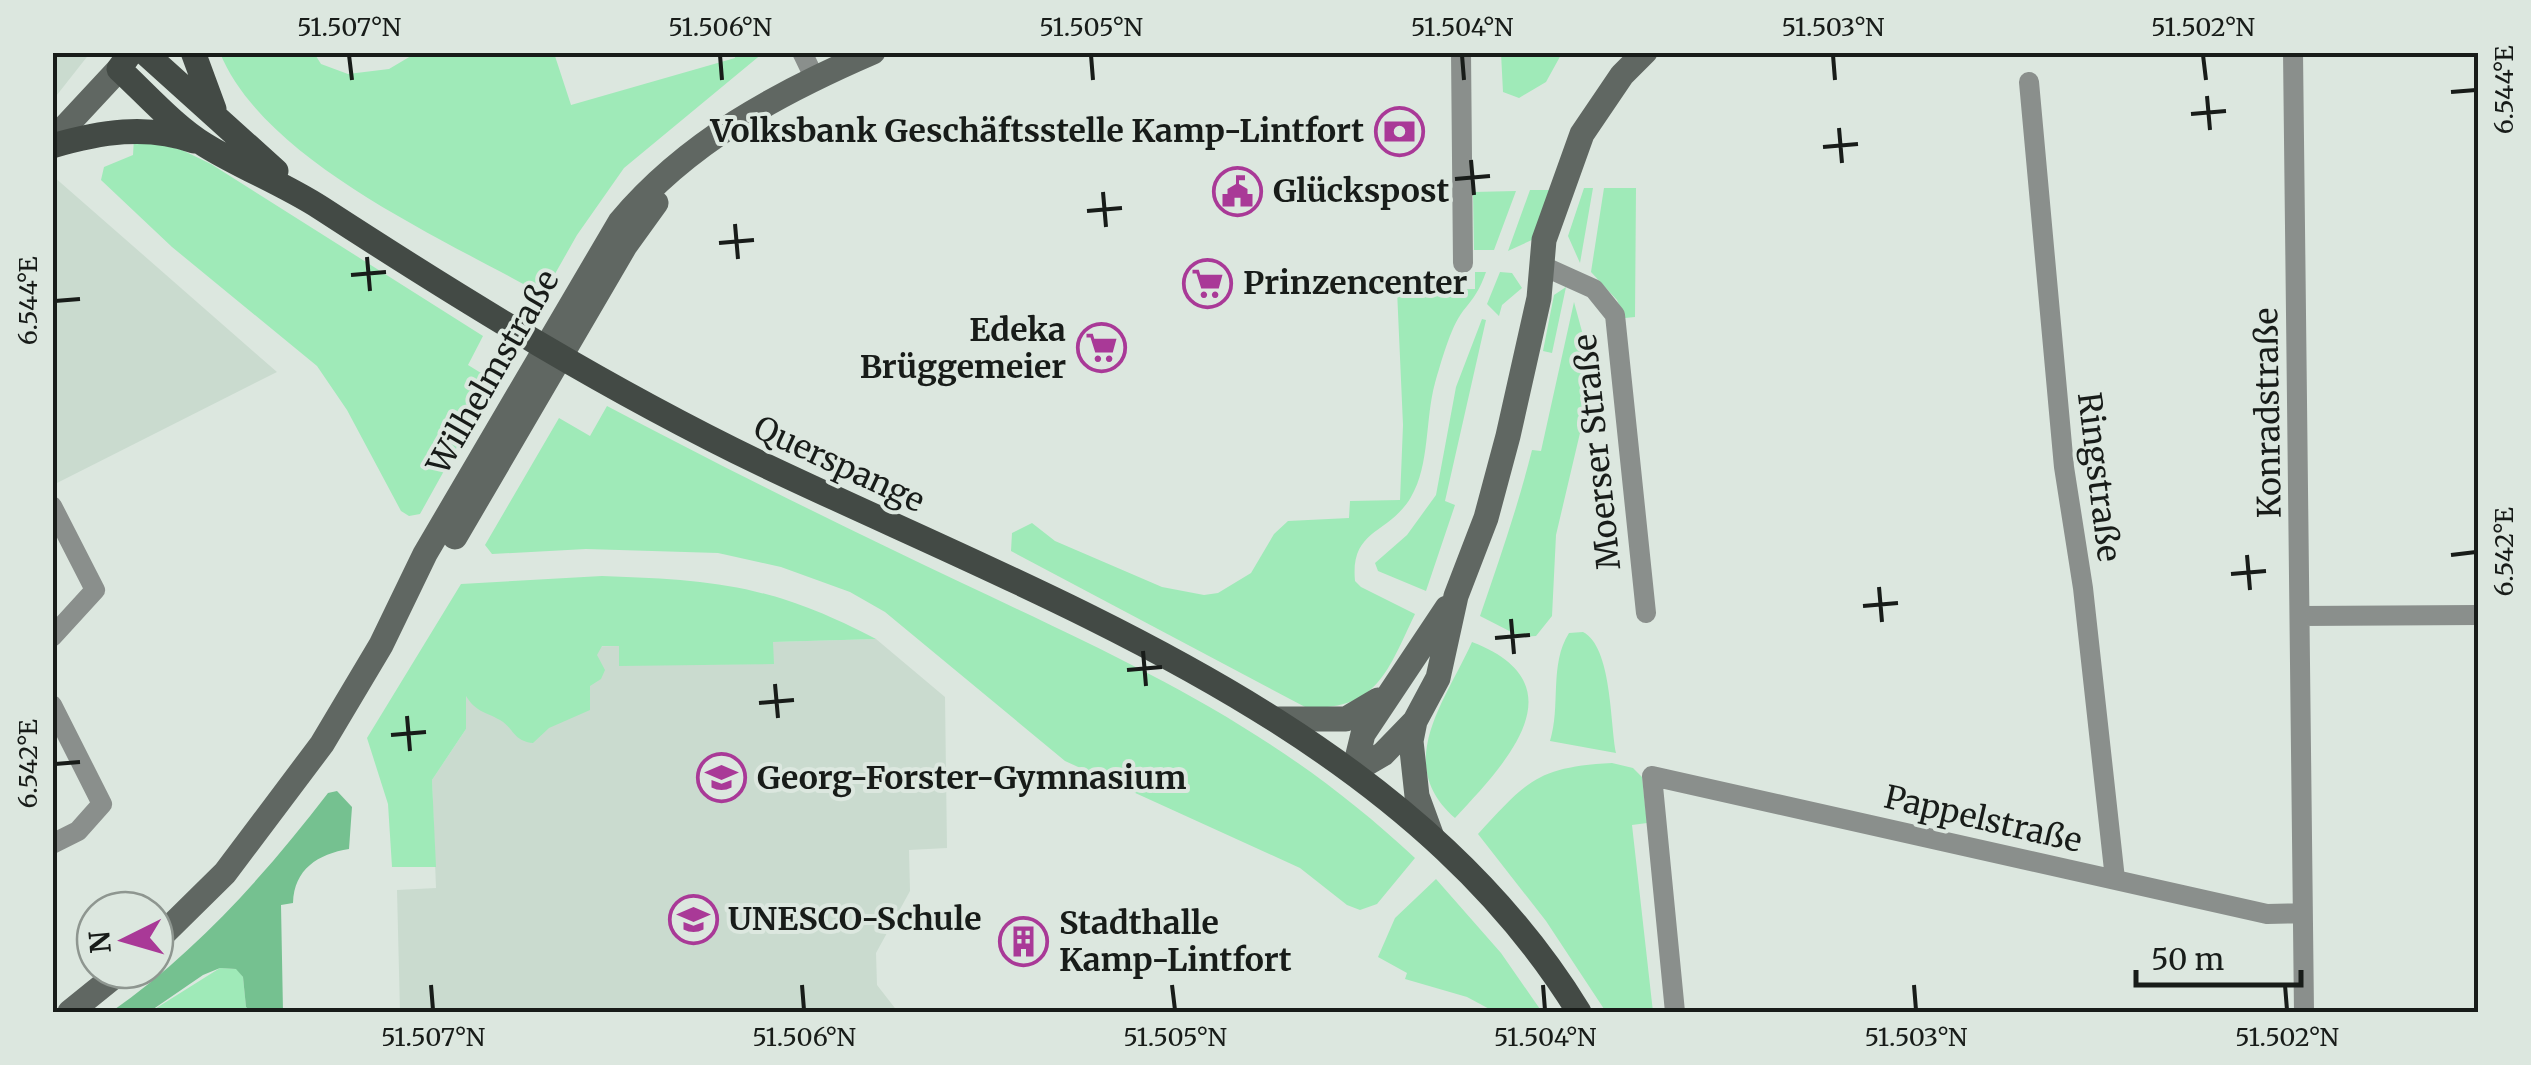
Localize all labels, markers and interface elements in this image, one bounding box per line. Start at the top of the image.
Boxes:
text: 51.507°N [297,11,401,43]
text: 51.506°N [668,11,772,43]
text: 51.505°N [1039,11,1143,43]
text: 51.504°N [1411,11,1513,43]
text: 51.503°N [1782,11,1884,43]
text: 51.502°N [2151,11,2255,43]
text: 6.544°E [2488,46,2520,134]
bank icon: Volksbank Geschäftsstelle Kamp-Lintfort [1373,105,1425,157]
place label: Volksbank Geschäftsstelle Kamp-Lintfort [710,111,1364,151]
public building icon: Glückspost [1212,165,1264,217]
place label: Glückspost [1273,171,1449,211]
text: 6.544°E [12,257,44,345]
supermarket icon: Prinzencenter [1182,257,1234,309]
street label: Wilhelmstraße [418,263,568,482]
place label: Prinzencenter [1243,263,1467,303]
street label: Konradstraße [2246,307,2290,519]
place label: Edeka Brüggemeier [860,310,1066,387]
supermarket icon: Edeka Brüggemeier [1075,322,1127,374]
street label: Moerser Straße [1565,332,1629,572]
street label: Ringstraße [2069,390,2129,564]
street label: Querspange [747,407,931,521]
text: 6.542°E [2488,507,2520,597]
text: 6.542°E [12,719,44,809]
school or university icon: Georg-Forster-Gymnasium [696,752,748,804]
place label: Georg-Forster-Gymnasium [757,758,1186,798]
street label: Pappelstraße [1880,777,2086,861]
north arrow [75,890,175,990]
school or university icon: UNESCO-Schule [667,893,719,945]
place label: UNESCO-Schule [728,899,981,939]
place label: Stadthalle Kamp-Lintfort [1059,903,1292,980]
building icon: Stadthalle Kamp-Lintfort [998,915,1050,967]
scale bar [2136,925,2301,987]
text: N [81,930,119,955]
text: 50 m [2151,940,2224,978]
text: 51.507°N [381,1021,485,1053]
text: 51.506°N [752,1021,856,1053]
text: 51.505°N [1123,1021,1227,1053]
text: 51.504°N [1494,1021,1596,1053]
text: 51.503°N [1865,1021,1967,1053]
text: 51.502°N [2235,1021,2339,1053]

